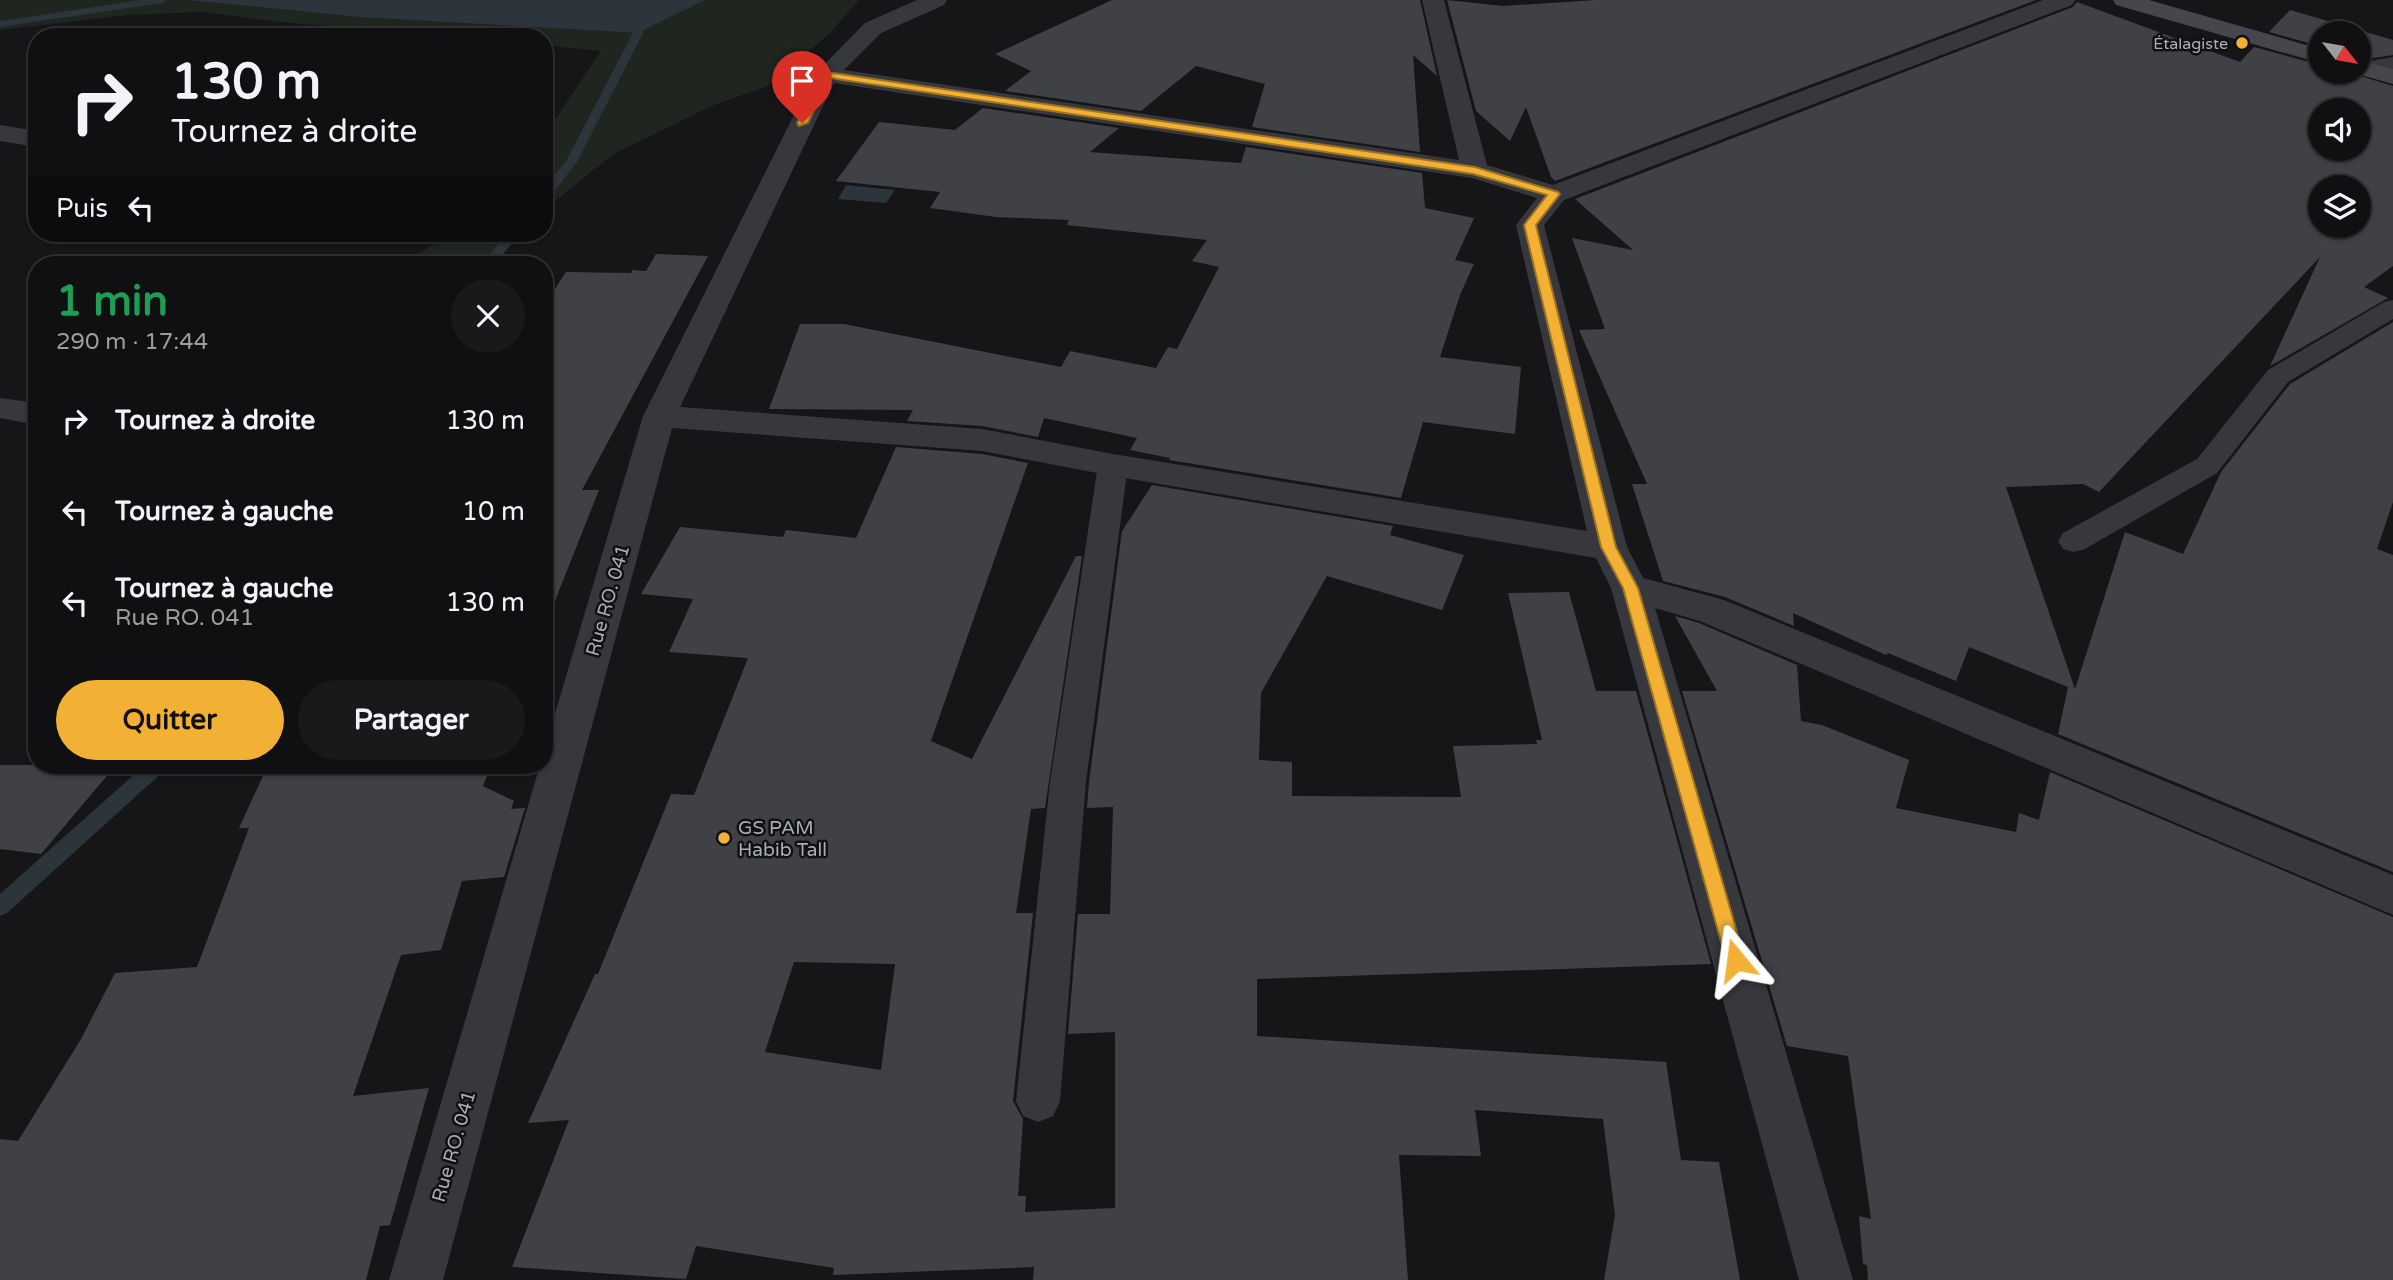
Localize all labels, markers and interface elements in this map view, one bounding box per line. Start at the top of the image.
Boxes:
north arrow [2308,21,2371,84]
map controls [2308,21,2371,238]
place label: Étalagiste [2153,34,2228,54]
marker: Étalagiste [2234,35,2250,51]
pin [772,51,832,123]
text: 130 m [171,53,321,112]
icon: right [56,56,147,147]
icon: arrive [783,62,821,100]
button: sound [2308,98,2371,161]
text: Tournez à droite [171,113,417,151]
button: layers [2308,175,2371,238]
icon: left [122,189,160,227]
text: Puis [56,193,108,224]
text: 1 min [56,276,168,327]
button: close [451,279,525,353]
text: 290 m · 17:44 [56,328,208,356]
icon: right [56,402,94,440]
text: Tournez à droite [115,405,315,436]
text: 130 m [445,405,525,436]
icon: left [56,493,94,531]
text: Tournez à gauche [115,496,334,527]
text: 10 m [462,496,525,527]
street label: Rue RO. 041 [582,542,634,659]
text: Tournez à gauche [115,573,334,604]
icon: left [56,584,94,622]
text: 130 m [445,587,525,618]
text: Rue RO. 041 [115,604,254,632]
button: Quitter [56,680,284,760]
button: Partager [298,680,525,760]
place label: GS PAM Habib Tall [738,817,827,861]
marker: GS PAM Habib Tall [716,830,732,846]
position arrow [1699,923,1773,997]
street label: Rue RO. 041 [428,1088,480,1205]

